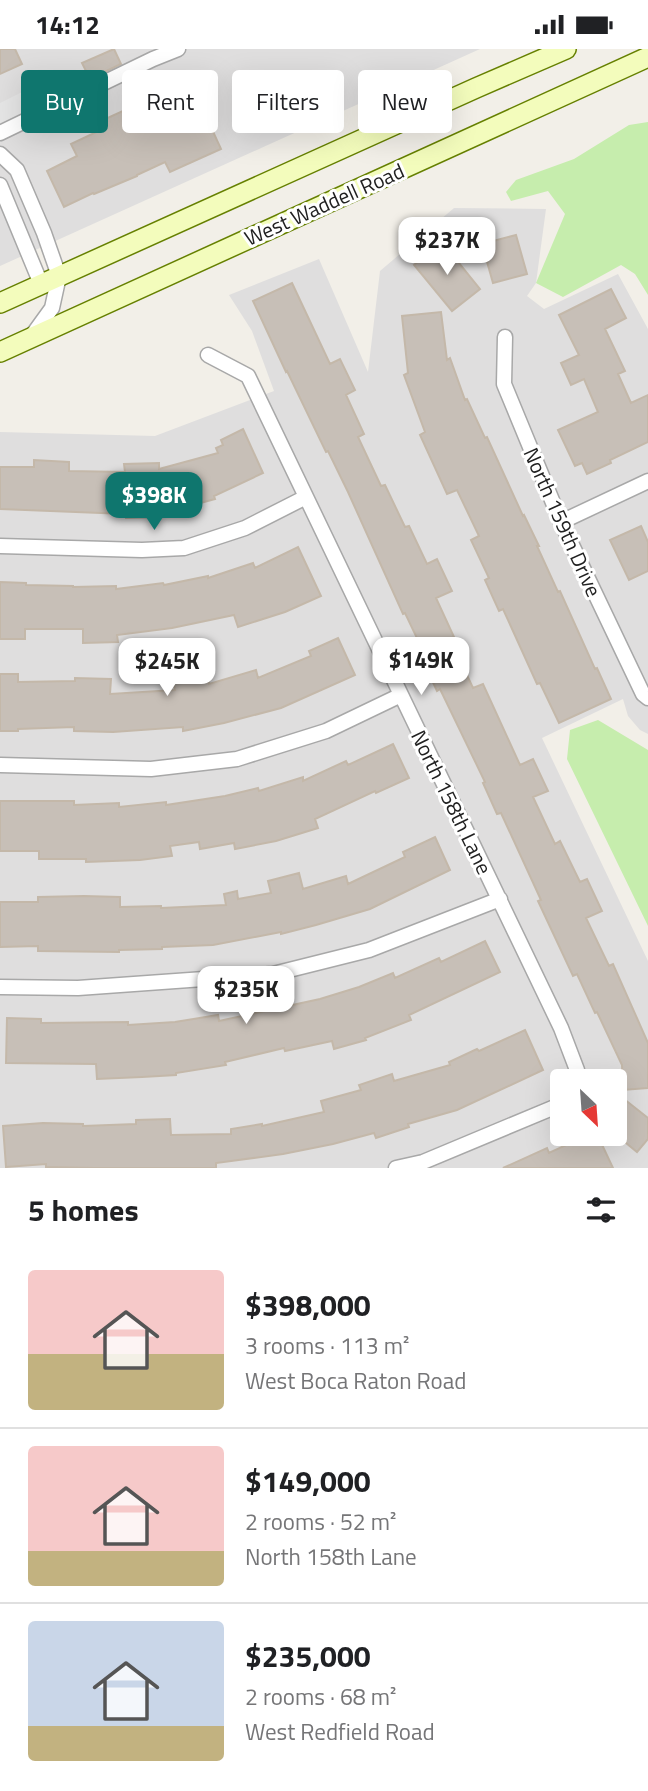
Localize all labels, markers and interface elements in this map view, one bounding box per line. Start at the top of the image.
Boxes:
text: 14:12 [35,5,100,44]
chip: Buy [21,70,108,133]
chip: Rent [122,70,218,133]
chip: Filters [232,70,344,133]
chip: New [358,70,452,133]
street label: West Waddell Road [239,154,409,254]
pin: $237K [398,217,496,277]
text: $237K [414,222,480,257]
street label: North 159th Drive [516,442,610,602]
pin: $398K [105,473,203,532]
text: $398K [121,477,187,512]
pin: $149K [372,637,470,697]
pin: $245K [118,639,216,698]
text: $149K [388,642,454,677]
text: $245K [134,643,200,678]
street label: North 158th Lane [403,725,501,879]
pin: $235K [197,967,295,1026]
text: $235K [213,971,279,1006]
north arrow [550,1069,626,1146]
map controls [550,1069,627,1146]
text: 5 homes [28,1187,139,1233]
icon: filters [582,1191,620,1229]
text: $398,000 [245,1282,371,1328]
icon: home [84,1298,168,1382]
text: 3 rooms · 113 m² [245,1328,409,1363]
text: West Boca Raton Road [245,1363,466,1398]
text: $149,000 [245,1458,371,1504]
icon: home [84,1474,168,1558]
text: 2 rooms · 52 m² [245,1504,396,1539]
text: North 158th Lane [245,1539,417,1574]
text: $235,000 [245,1633,371,1679]
icon: home [84,1649,168,1733]
text: 2 rooms · 68 m² [245,1679,396,1714]
text: West Redfield Road [245,1714,435,1749]

